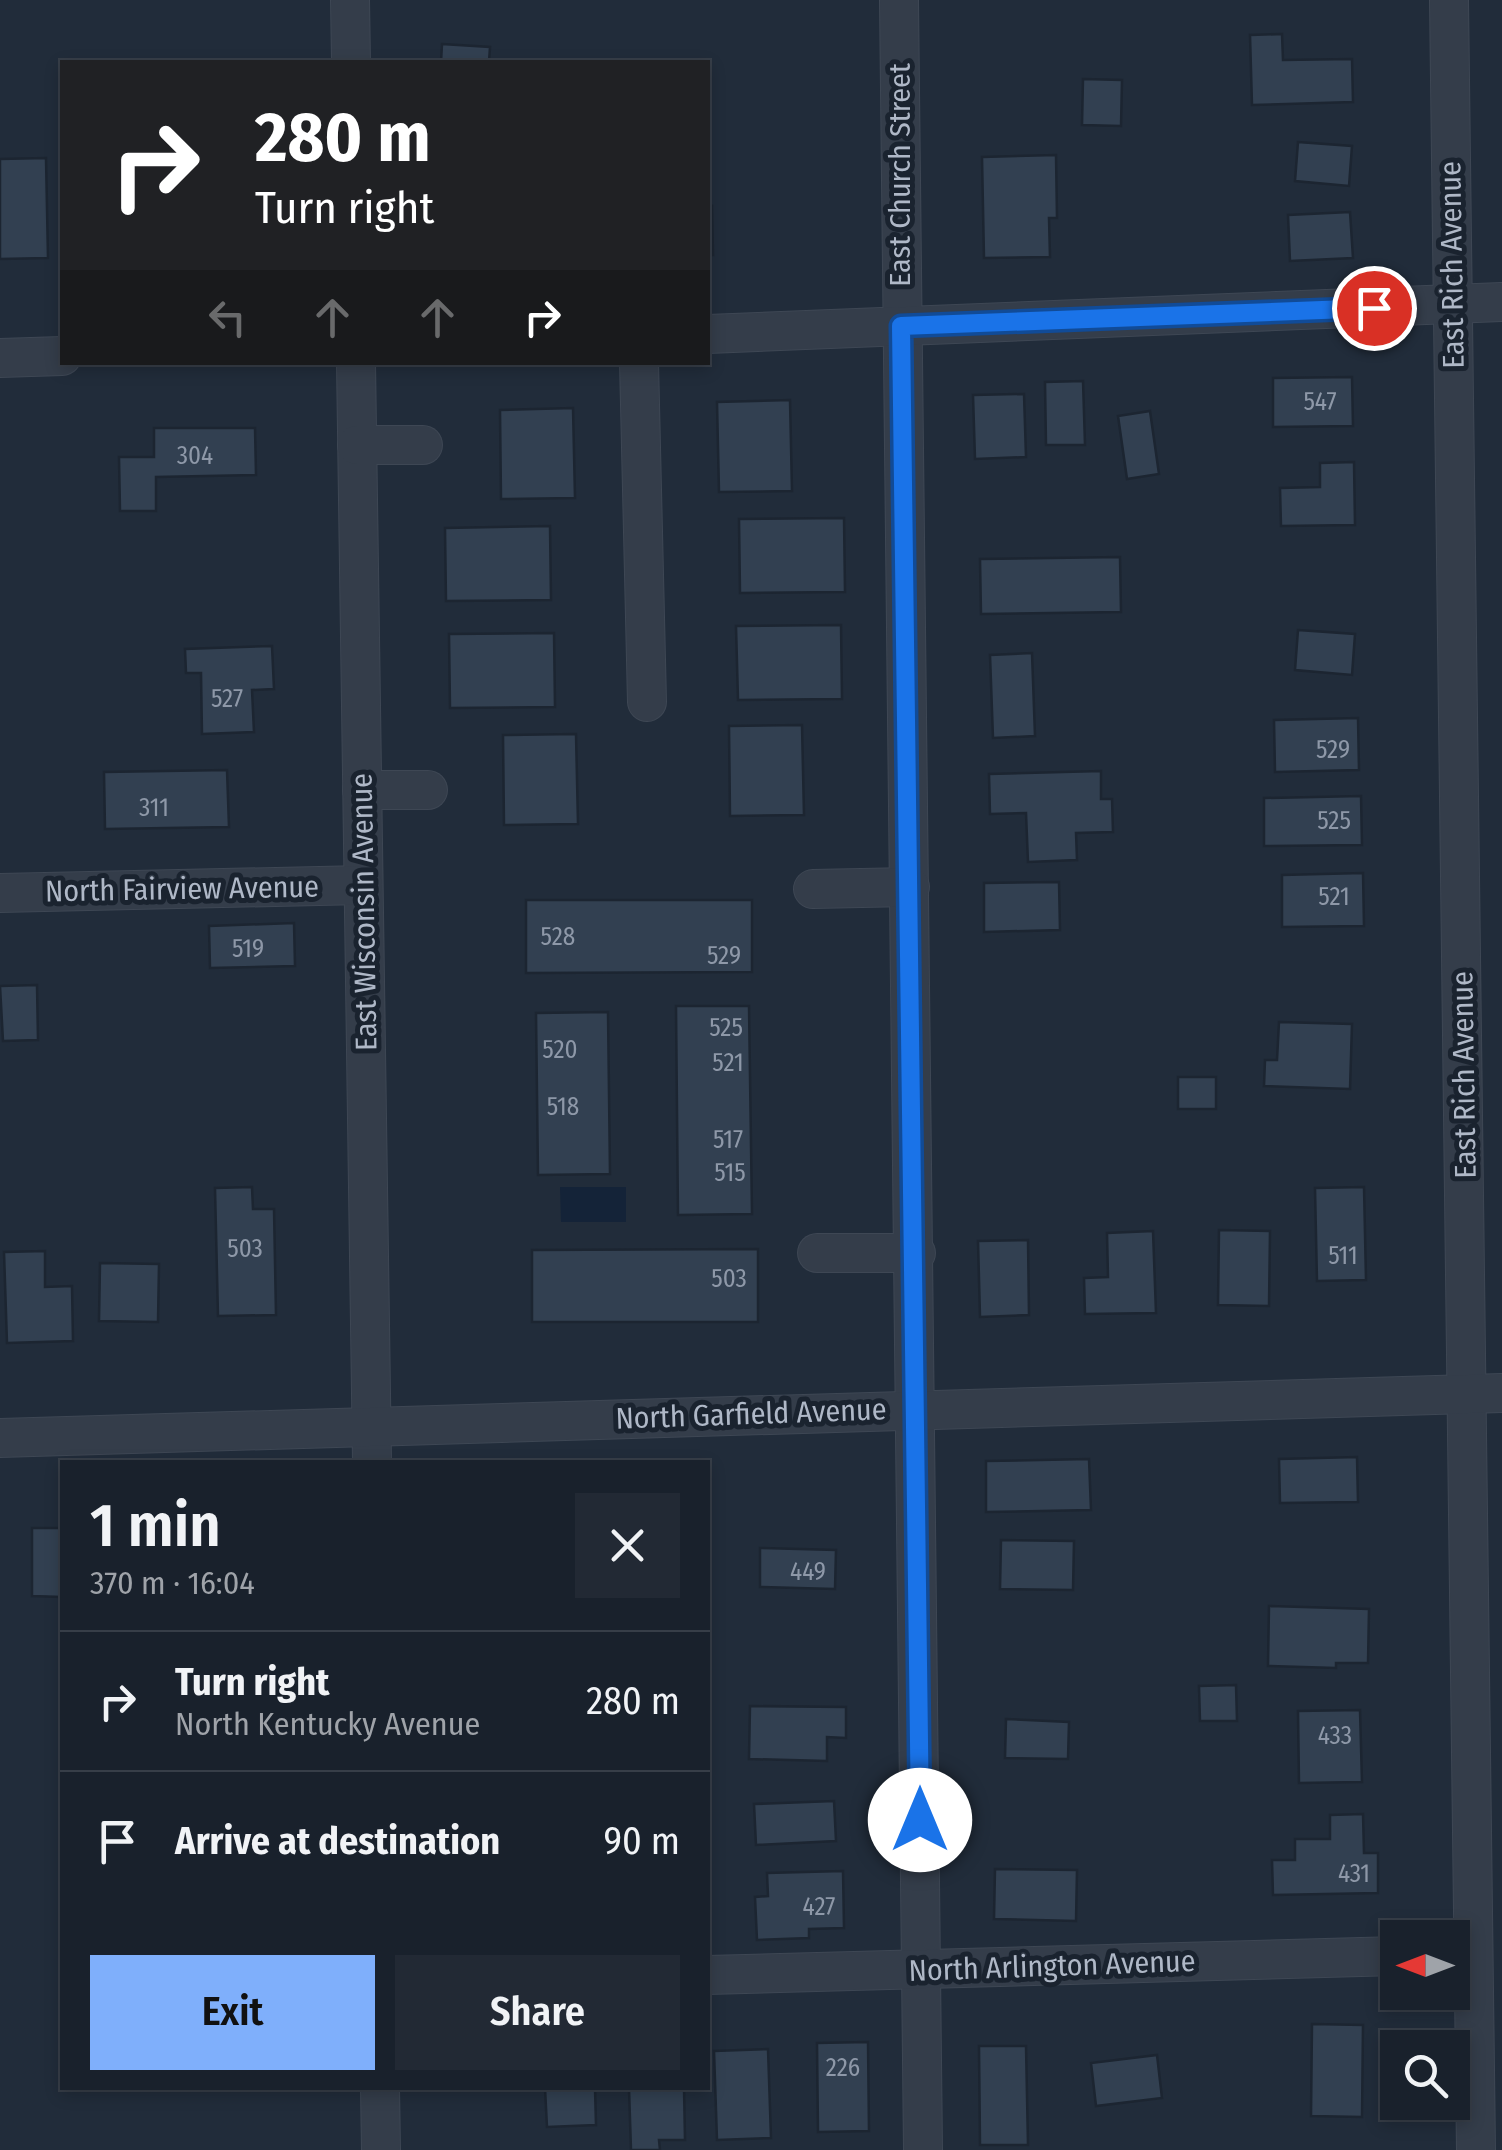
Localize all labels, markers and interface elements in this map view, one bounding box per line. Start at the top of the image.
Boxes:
street label: East Church Street [882,63,918,287]
text: 280 m [255,96,431,180]
icon: right [90,100,220,230]
street label: East Rich Avenue [1432,161,1472,369]
text: Turn right [255,181,434,235]
pin [1332,266,1417,351]
icon: arrive [1347,281,1402,336]
icon: left [200,290,255,345]
icon: ahead [305,290,360,345]
icon: ahead [410,290,465,345]
icon: right [515,290,570,345]
house number: 547 [1303,387,1337,417]
house number: 304 [177,441,213,471]
house number: 527 [211,684,243,714]
house number: 529 [1316,735,1350,765]
street label: East Wisconsin Avenue [344,773,384,1051]
house number: 311 [139,793,169,823]
house number: 525 [1317,806,1351,836]
street label: North Fairview Avenue [45,869,319,909]
house number: 521 [1318,882,1350,912]
house number: 528 [541,922,575,952]
house number: 519 [232,934,264,964]
house number: 529 [707,941,741,971]
street label: East Rich Avenue [1444,971,1484,1179]
house number: 525 [709,1013,743,1043]
house number: 520 [542,1035,578,1065]
house number: 521 [712,1048,744,1078]
house number: 518 [547,1092,579,1122]
house number: 517 [713,1125,743,1155]
house number: 515 [714,1158,746,1188]
house number: 503 [227,1234,263,1264]
house number: 511 [1328,1241,1358,1271]
house number: 503 [711,1264,747,1294]
street label: North Garfield Avenue [615,1391,887,1437]
text: 1 min [90,1490,221,1562]
button: close [575,1493,680,1598]
house number: 449 [790,1557,826,1587]
text: 370 m · 16:04 [90,1564,255,1602]
text: Turn right [175,1659,329,1705]
icon: right [90,1674,145,1729]
text: 280 m [586,1678,680,1724]
text: North Kentucky Avenue [175,1705,480,1743]
house number: 433 [1318,1721,1352,1751]
position arrow [868,1768,972,1872]
icon: arrive [90,1814,145,1869]
text: Arrive at destination [175,1818,500,1864]
text: 90 m [604,1818,680,1864]
house number: 431 [1338,1859,1370,1889]
house number: 427 [803,1892,835,1922]
north arrow [1380,1920,1470,2010]
map controls [1380,1920,1470,2120]
street label: North Arlington Avenue [908,1943,1196,1989]
button: Exit [90,1955,375,2070]
button: Share [395,1955,680,2070]
button: search [1380,2030,1470,2120]
house number: 226 [826,2053,860,2083]

